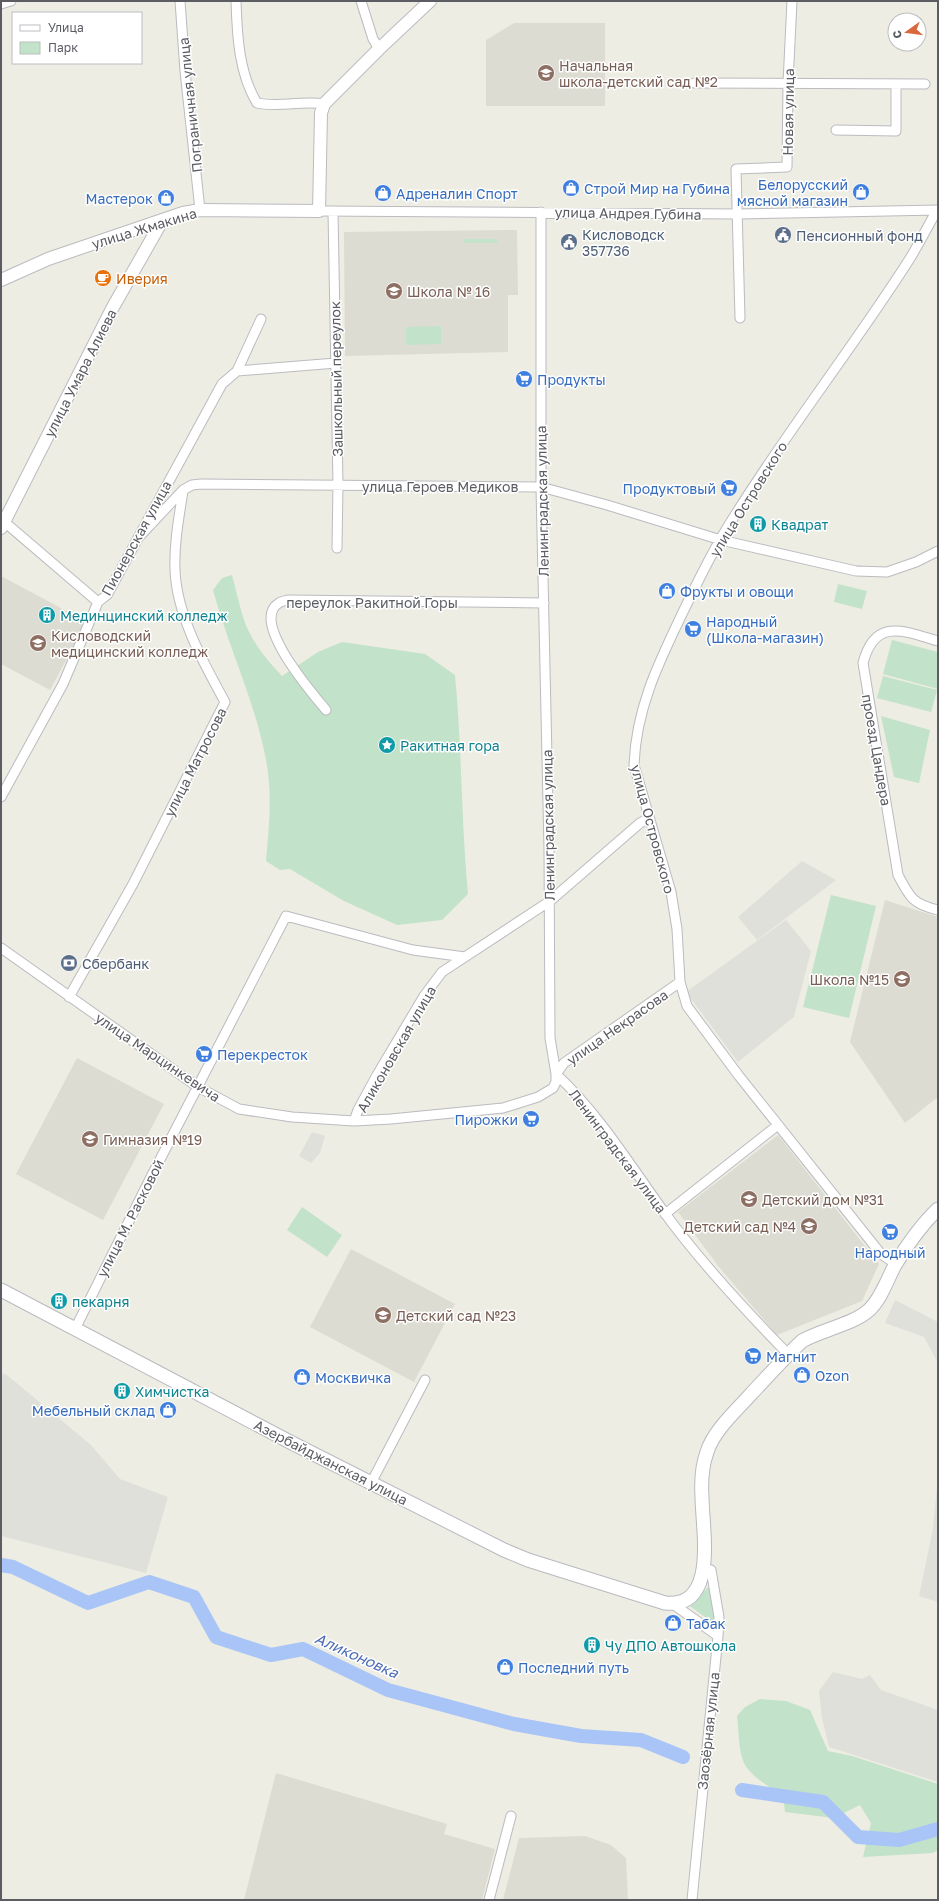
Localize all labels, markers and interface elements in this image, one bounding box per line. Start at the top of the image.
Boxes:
legend [12,12,142,64]
north arrow [887,12,927,52]
text: Улица [48,20,84,35]
text: С [890,29,904,40]
street label: Пограничная улица [174,37,206,173]
text: Парк [48,40,78,55]
place label: Начальная школа-детский сад №2 [559,57,718,90]
school or university icon: Начальная школа-детский сад №2 [536,63,556,83]
street label: Новая улица [779,68,797,156]
place label: Белорусский мясной магазин [737,176,848,209]
shop icon: Строй Мир на Губина [561,178,581,198]
place label: Строй Мир на Губина [584,180,730,197]
shop icon: Белорусский мясной магазин [851,182,871,202]
shop icon: Адреналин Спорт [373,183,393,203]
place label: Адреналин Спорт [396,185,518,202]
shop icon: Мастерок [156,188,176,208]
place label: Мастерок [86,190,153,207]
street label: улица Андрея Губина [554,203,702,223]
street label: улица Жмакина [89,204,199,252]
public building icon: Пенсионный фонд [773,225,793,245]
place label: Кисловодск 357736 [582,226,665,259]
place label: Пенсионный фонд [796,227,923,244]
public building icon: Кисловодск 357736 [559,232,579,252]
cafe icon: Иверия [93,268,113,288]
place label: Иверия [116,270,168,287]
school or university icon: Школа № 16 [384,281,404,301]
place label: Школа № 16 [407,283,490,300]
street label: Зашкольный переулок [326,301,346,457]
street label: улица Умара Алиева [40,306,120,440]
supermarket icon: Продукты [514,369,534,389]
place label: Продукты [537,371,606,388]
street label: Ленинградская улица [532,425,552,577]
street label: улица Островского [706,438,790,560]
street label: Пионерская улица [97,478,175,598]
street label: улица Героев Медиков [362,478,518,495]
supermarket icon: Продуктовый [719,478,739,498]
place label: Продуктовый [623,480,716,497]
building icon: Квадрат [748,514,768,534]
place label: Квадрат [771,516,828,533]
shop icon: Фрукты и овощи [657,581,677,601]
place label: Фрукты и овощи [680,583,794,600]
street label: переулок Ракитной Горы [286,594,458,611]
building icon: Мединцинский колледж [37,605,57,625]
place label: Мединцинский колледж [60,607,228,624]
place label: Народный (Школа-магазин) [706,613,824,646]
supermarket icon: Народный (Школа-магазин) [683,619,703,639]
place label: Кисловодский медицинский колледж [51,627,208,660]
school or university icon: Кисловодский медицинский колледж [28,633,48,653]
street label: проезд Цандера [859,693,895,807]
street label: улица Матросова [160,705,230,819]
place icon: Ракитная гора [377,735,397,755]
place label: Ракитная гора [400,737,500,754]
street label: Ленинградская улица [538,749,558,901]
street label: улица Островского [628,763,678,895]
bank icon: Сбербанк [59,953,79,973]
place label: Сбербанк [82,955,149,972]
school or university icon: Школа №15 [892,969,912,989]
place label: Школа №15 [810,971,889,988]
street label: Аликоновская улица [353,983,439,1115]
street label: улица Некрасова [563,986,671,1068]
street label: улица Марцинкевича [92,1009,224,1105]
supermarket icon: Перекресток [194,1044,214,1064]
place label: Перекресток [217,1046,308,1063]
street label: Ленинградская улица [566,1086,670,1216]
supermarket icon: Пирожки [521,1109,541,1129]
place label: Пирожки [454,1111,518,1128]
school or university icon: Гимназия №19 [80,1129,100,1149]
place label: Гимназия №19 [103,1131,202,1148]
street label: улица М. Расковой [93,1156,167,1280]
school or university icon: Детский дом №31 [739,1189,759,1209]
place label: Детский дом №31 [762,1191,884,1208]
school or university icon: Детский сад №4 [799,1216,819,1236]
place label: Детский сад №4 [684,1218,796,1235]
supermarket icon: Народный [880,1222,900,1242]
place label: Народный [854,1244,926,1261]
building icon: пекарня [49,1291,69,1311]
place label: пекарня [72,1293,129,1310]
school or university icon: Детский сад №23 [373,1305,393,1325]
place label: Детский сад №23 [396,1307,516,1324]
supermarket icon: Магнит [743,1346,763,1366]
place label: Магнит [766,1348,816,1365]
shop icon: Ozon [792,1365,812,1385]
shop icon: Москвичка [292,1367,312,1387]
place label: Ozon [815,1367,849,1384]
place label: Москвичка [315,1369,391,1386]
building icon: Химчистка [112,1381,132,1401]
place label: Химчистка [135,1383,209,1400]
shop icon: Мебельный склад [158,1400,178,1420]
place label: Мебельный склад [32,1402,156,1419]
street label: Азербайджанская улица [251,1416,411,1508]
shop icon: Табак [663,1613,683,1633]
place label: Табак [686,1615,726,1632]
water label: Аликоновка [313,1629,402,1682]
building icon: Чу ДПО Автошкола [582,1635,602,1655]
place label: Чу ДПО Автошкола [605,1637,736,1654]
shop icon: Последний путь [495,1657,515,1677]
place label: Последний путь [518,1659,629,1676]
street label: Заозёрная улица [693,1671,723,1791]

